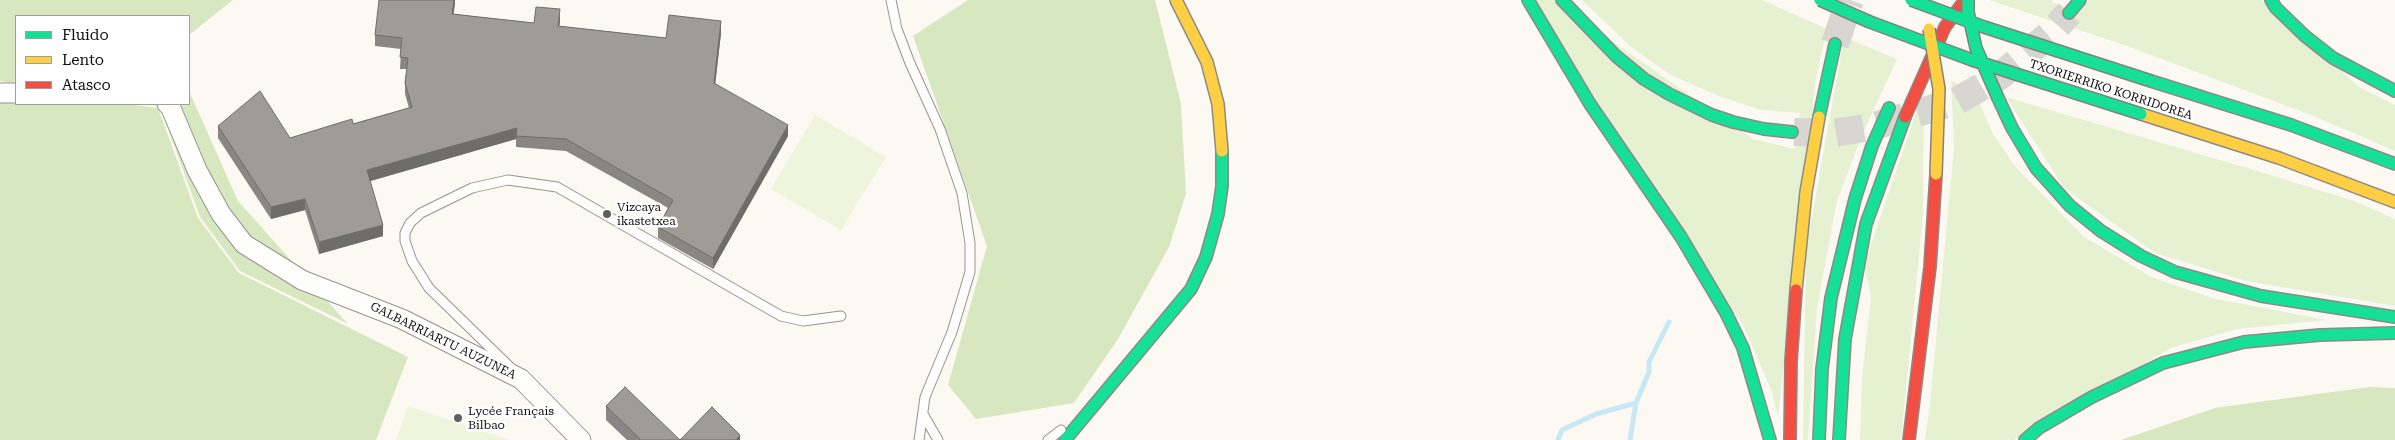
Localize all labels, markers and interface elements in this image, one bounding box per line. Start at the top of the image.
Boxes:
legend [15,15,190,105]
text: Fluido [62,26,109,44]
text: Lento [62,51,104,69]
street label: TXORIERRIKO KORRIDOREA [2028,57,2194,123]
text: Atasco [62,76,111,94]
place label: Vizcaya ikastetxea [617,200,676,228]
marker: Vizcaya ikastetxea [601,208,613,220]
street label: GALBARRIARTU AUZUNEA [368,299,518,383]
place label: Lycée Français Bilbao [468,404,554,432]
marker: Lycée Français Bilbao [452,412,464,424]

